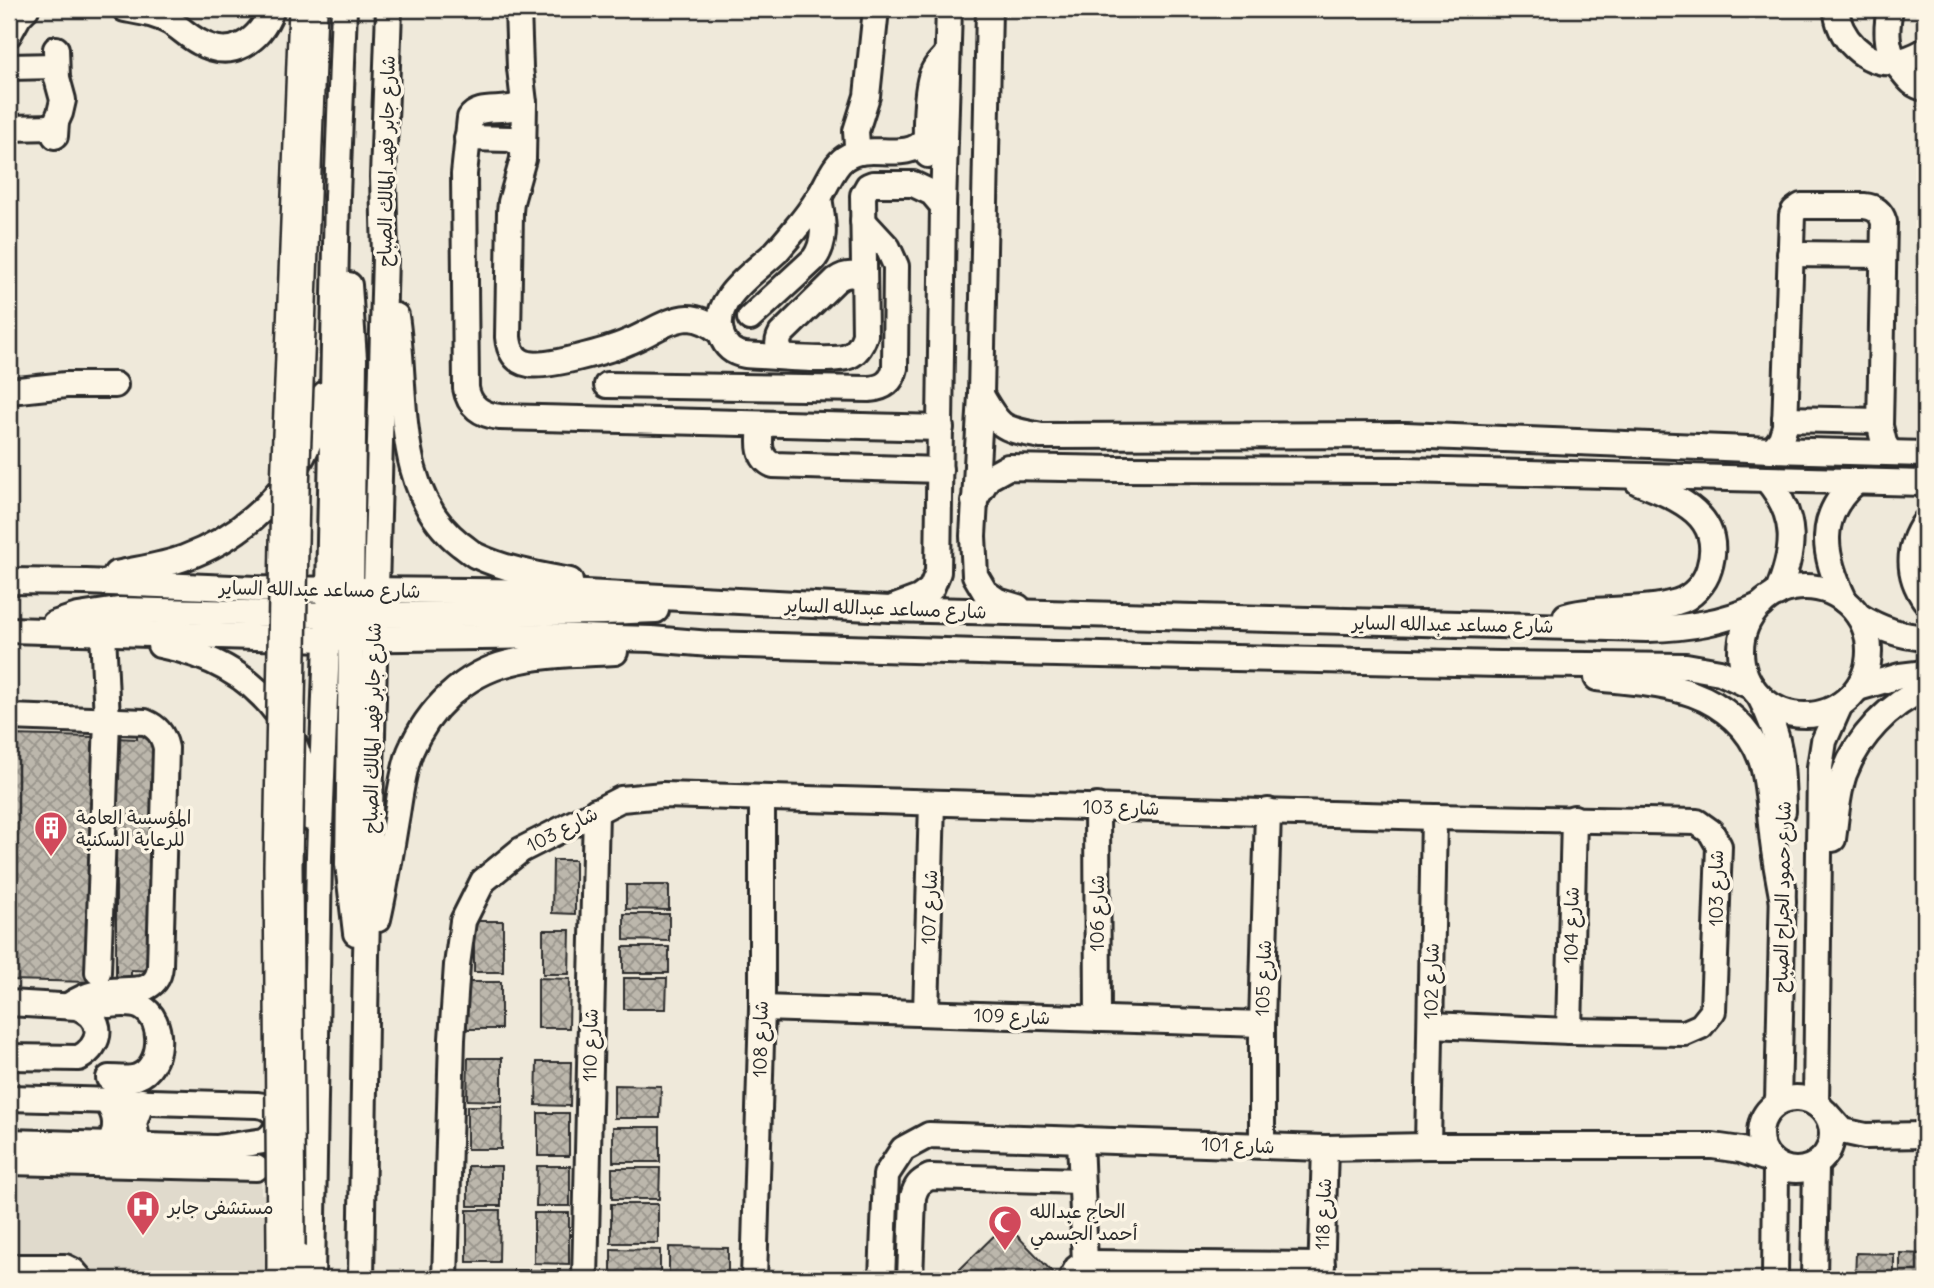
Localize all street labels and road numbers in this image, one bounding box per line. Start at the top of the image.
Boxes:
street label: شارع جابر فهد المالك الصباح [372,55,402,267]
street label: شارع مساعد عبدالله الساير [217,575,421,605]
street label: شارع مساعد عبدالله الساير [783,592,987,626]
street label: شارع مساعد عبدالله الساير [1350,610,1554,640]
street label: شارع جابر فهد المالك الصباح [358,622,388,834]
street label: شارع 103 [1083,794,1159,822]
street label: شارع 103 [522,801,602,859]
street label: شارع حمود الجراح الصباح [1768,801,1798,993]
street label: شارع 103 [1704,850,1730,926]
street label: شارع 107 [916,869,944,945]
street label: شارع 106 [1085,875,1111,951]
street label: شارع 104 [1558,886,1586,964]
street label: شارع 105 [1250,939,1278,1017]
street label: شارع 102 [1418,943,1446,1019]
street label: شارع 108 [747,1000,775,1078]
street label: شارع 109 [973,1003,1051,1031]
street label: شارع 110 [577,1008,605,1082]
street label: شارع 101 [1201,1132,1275,1160]
street label: شارع 118 [1310,1178,1338,1250]

